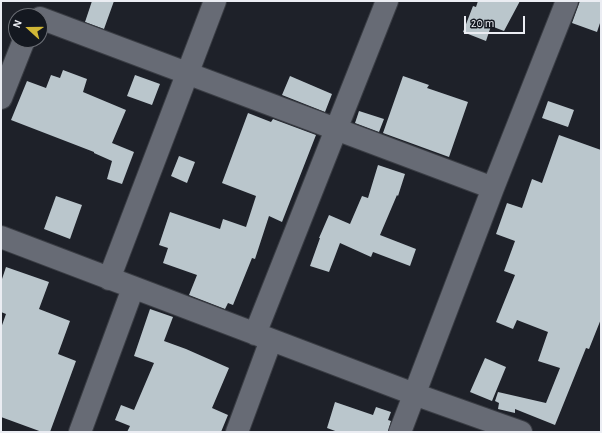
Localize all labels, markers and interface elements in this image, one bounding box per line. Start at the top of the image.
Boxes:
north arrow [8,8,48,48]
scale bar [466,8,527,34]
text: 20 m [471,17,494,29]
text: N [11,18,24,29]

